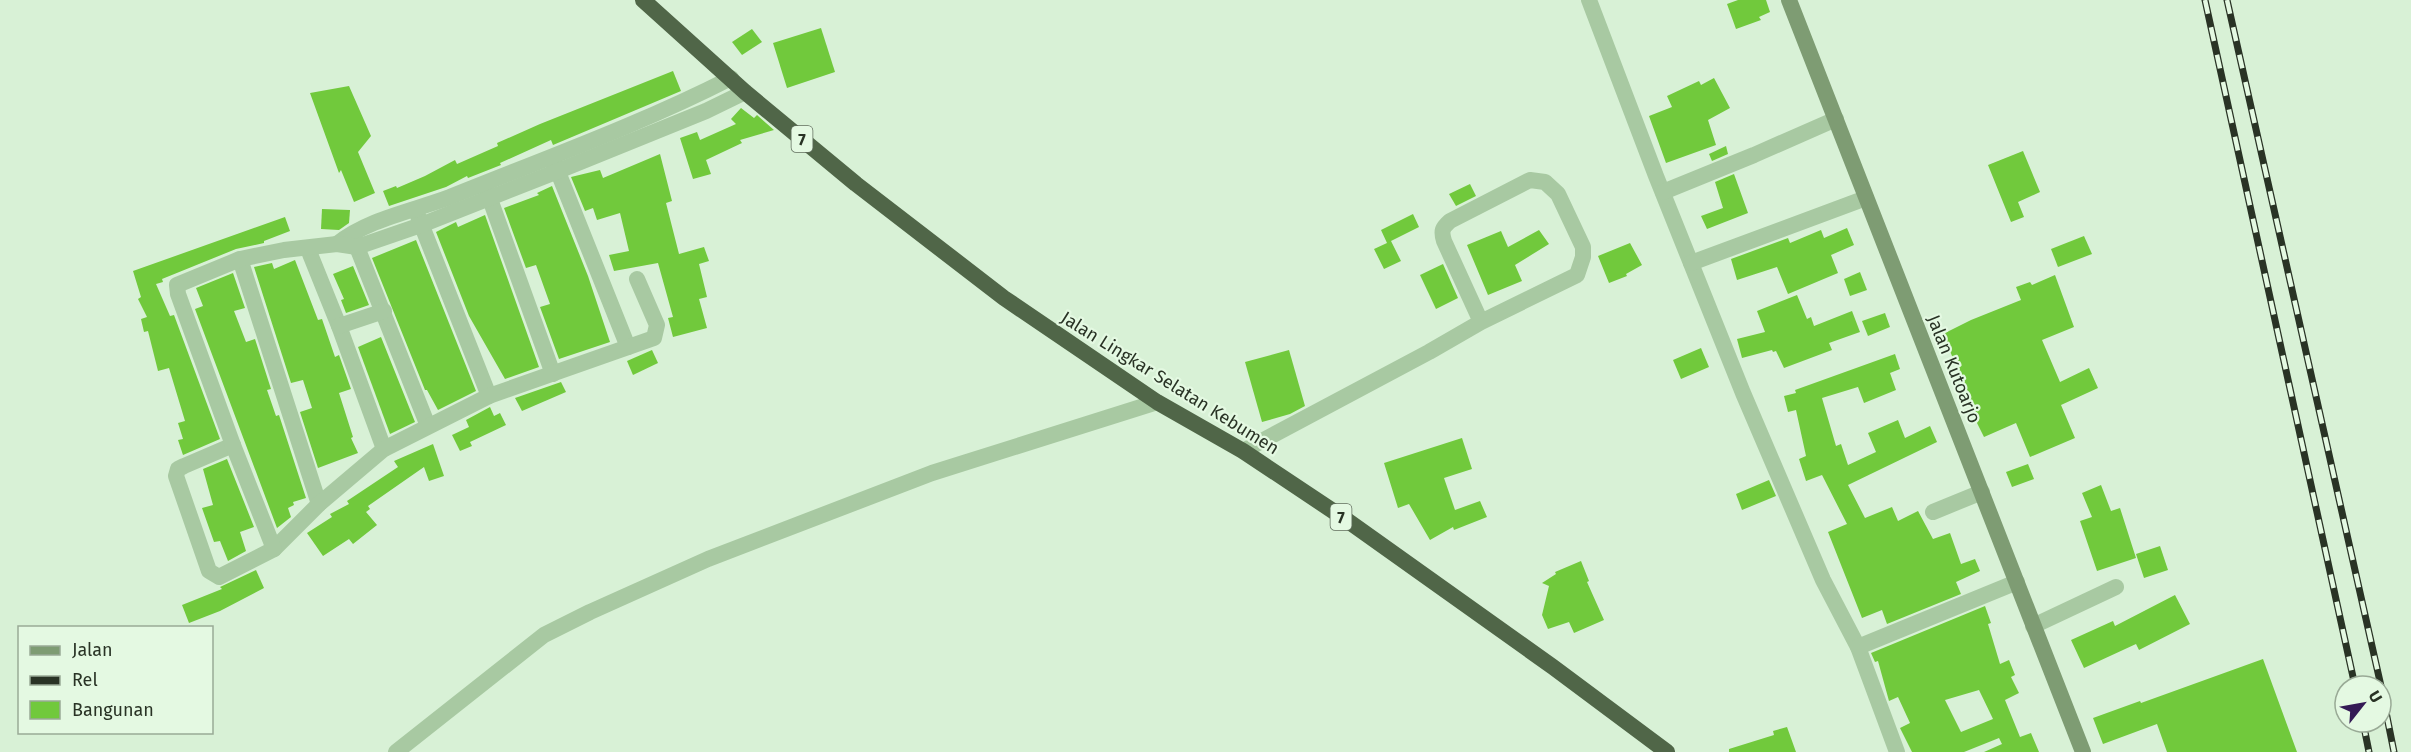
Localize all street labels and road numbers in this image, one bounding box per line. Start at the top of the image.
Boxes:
road number: 7 [792,126,812,152]
street label: Jalan Lingkar Selatan Kebumen [1057,307,1283,459]
street label: Jalan Kutoarjo [1922,312,1986,426]
road number: 7 [1330,504,1352,530]

